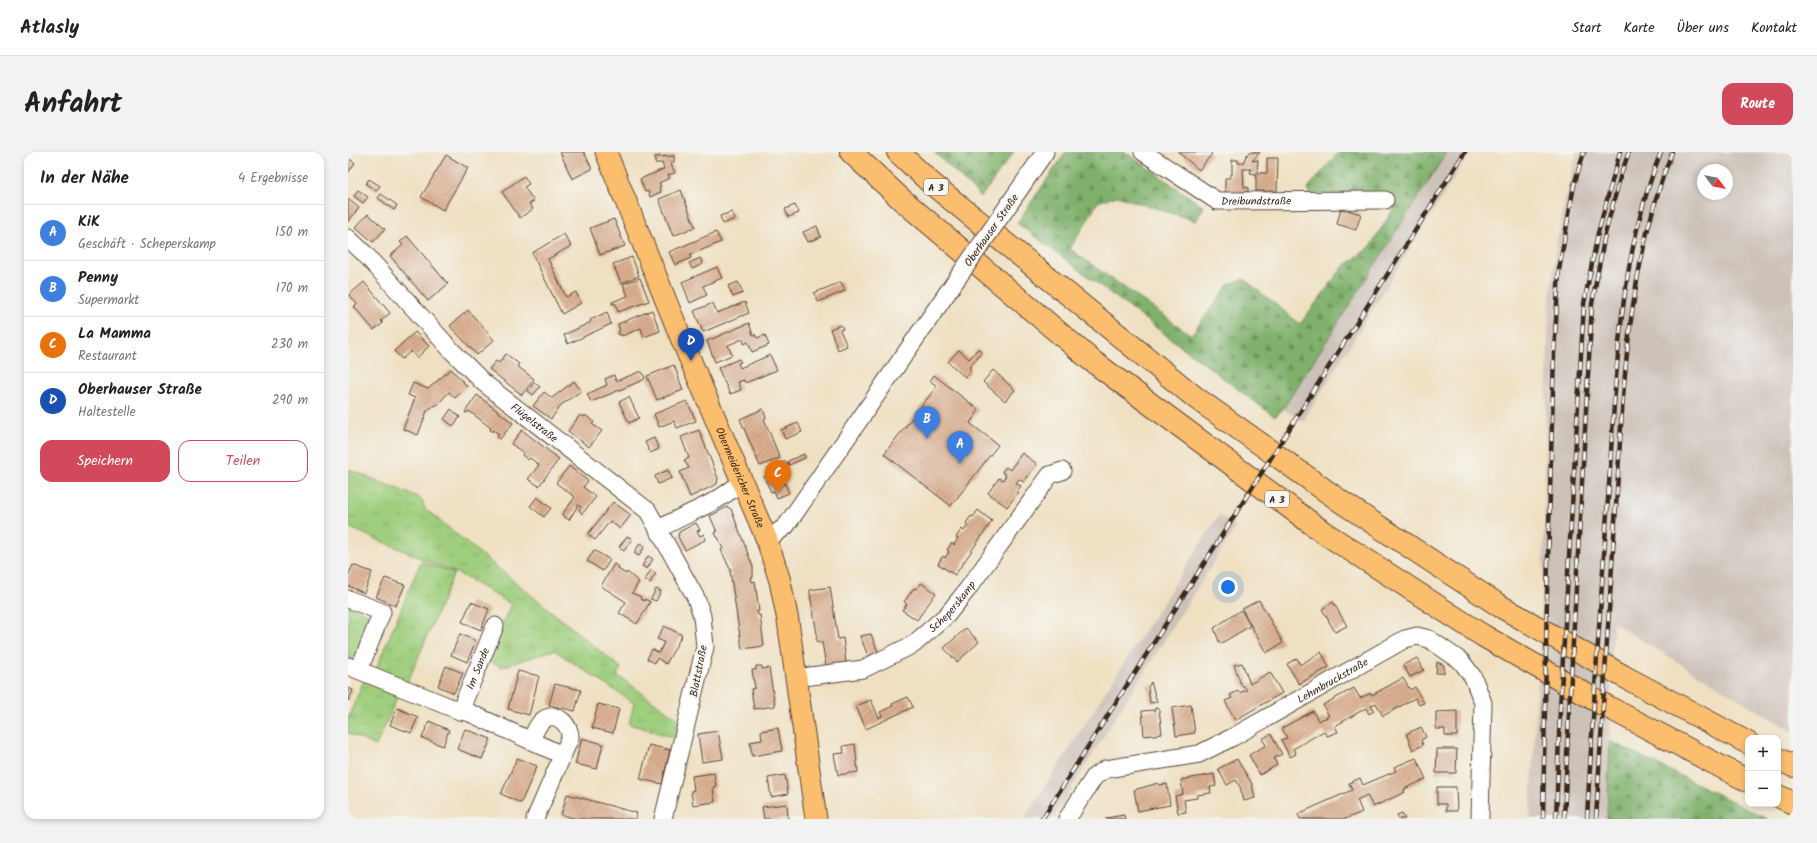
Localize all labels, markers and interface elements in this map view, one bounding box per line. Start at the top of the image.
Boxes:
text: Atlasly [20,13,79,43]
text: Start [1572,17,1601,39]
text: Karte [1623,17,1655,39]
text: Über uns [1677,17,1729,39]
text: Kontakt [1751,17,1797,39]
text: Anfahrt [24,82,122,127]
button: Route [1722,83,1793,125]
north arrow [1697,164,1733,200]
text: In der Nähe [40,165,129,192]
text: 4 Ergebnisse [238,168,308,189]
road number: A 3 [924,179,948,195]
street label: Oberhauser Straße [960,190,1024,271]
street label: Dreibundstraße [1221,193,1291,211]
text: KiK [78,210,100,234]
text: A [49,222,57,243]
text: 150 m [275,222,308,243]
text: Geschäft · Scheperskamp [78,234,216,255]
text: Penny [78,266,118,290]
text: B [49,278,57,299]
text: 170 m [276,278,308,299]
text: Supermarkt [78,290,139,311]
text: La Mamma [78,322,151,346]
pin: D [678,328,704,361]
text: C [49,334,57,355]
text: 230 m [271,334,308,355]
text: Restaurant [78,346,137,367]
text: Oberhauser Straße [78,378,202,402]
text: D [49,390,57,411]
text: 290 m [272,390,308,411]
street label: Flügelstraße [506,399,561,448]
text: Haltestelle [78,402,136,423]
pin: B [914,406,940,439]
street label: Obermeidericher Straße [710,424,769,531]
pin: A [947,431,973,464]
button: Speichern [40,440,170,482]
button: Teilen [178,440,308,482]
pin: C [765,460,791,493]
road number: A 3 [1265,491,1289,507]
street label: Scheperskamp [925,577,981,637]
your location [1218,577,1238,597]
street label: Blattstraße [685,644,713,699]
street label: Im Sande [462,645,495,693]
street label: Lehmbruckstraße [1294,654,1372,709]
map controls [1745,735,1781,807]
button: + [1745,735,1781,771]
button: − [1745,771,1781,807]

